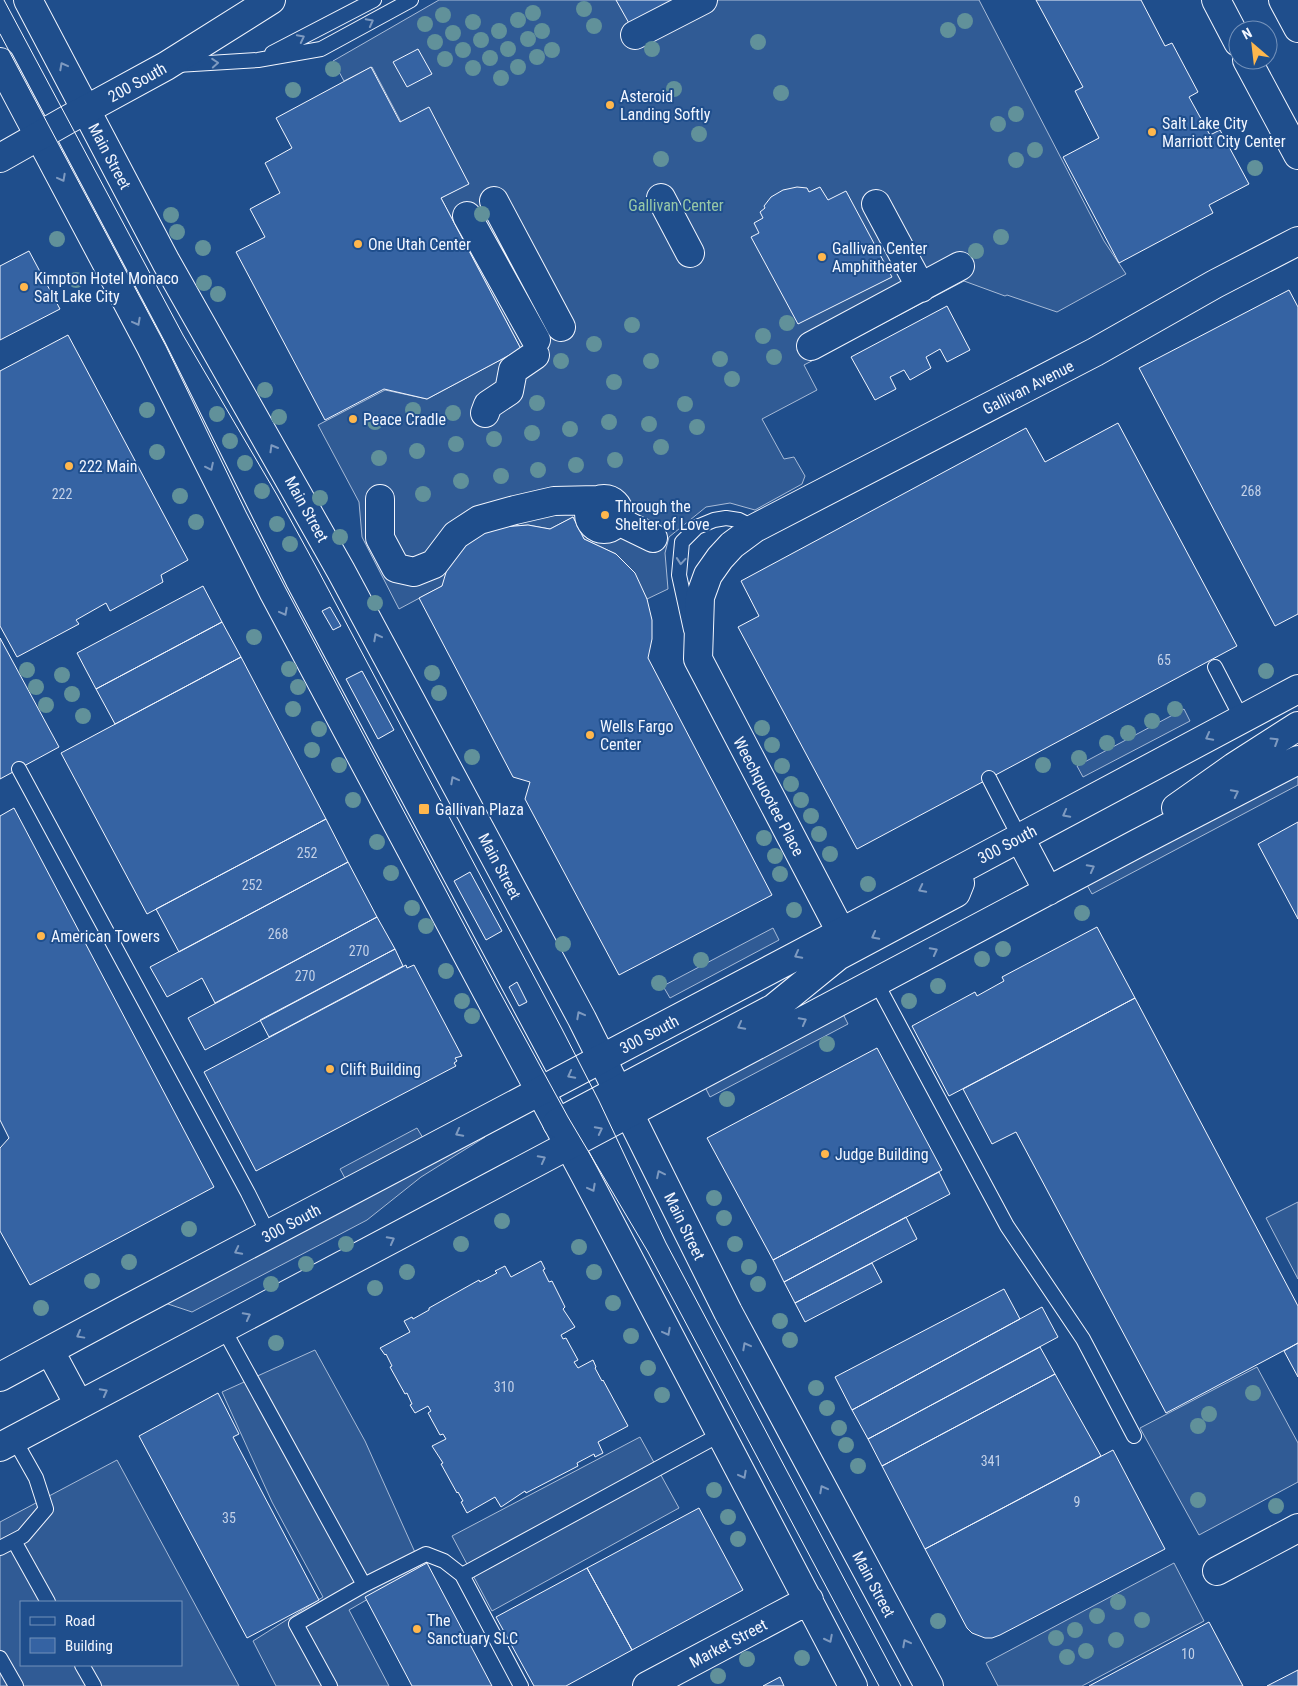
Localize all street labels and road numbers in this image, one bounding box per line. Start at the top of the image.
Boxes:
street label: 200 South [105,59,170,106]
street label: Main Street [84,120,135,193]
street label: Gallivan Avenue [979,356,1077,419]
street label: Main Street [281,473,333,546]
street label: Weechquootee Place [729,733,808,859]
street label: 300 South [975,821,1040,868]
street label: Main Street [474,830,525,903]
street label: 300 South [617,1011,682,1058]
street label: Main Street [660,1190,709,1263]
street label: 300 South [259,1200,324,1247]
street label: Main Street [848,1548,899,1621]
street label: Market Street [686,1615,770,1672]

